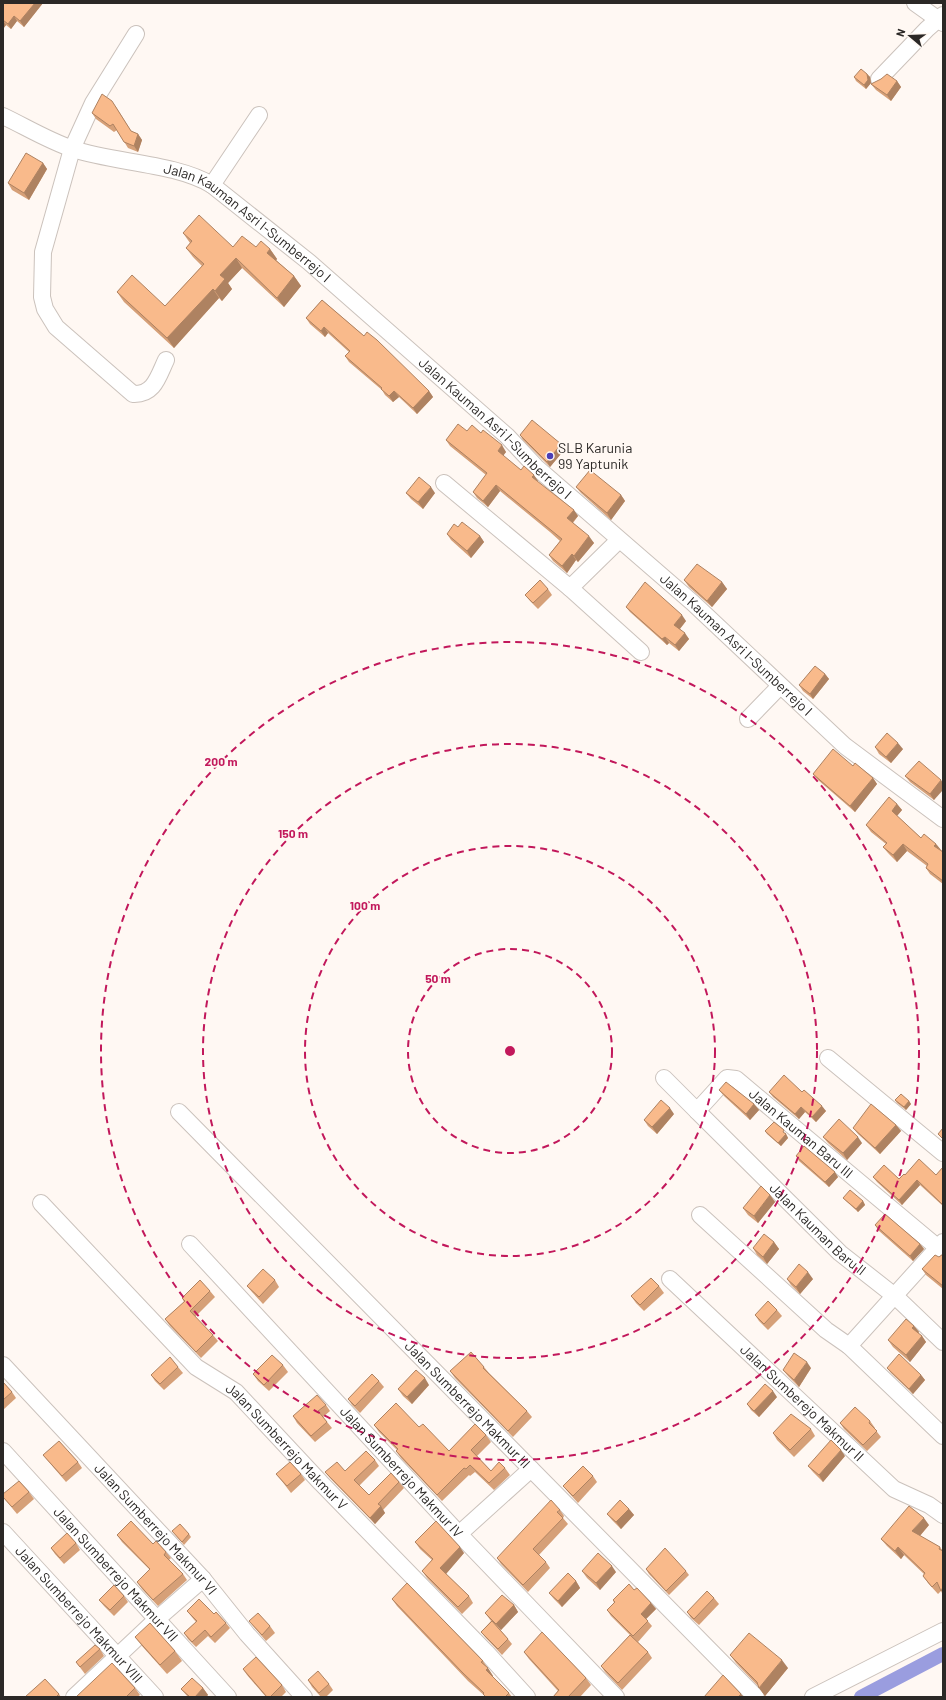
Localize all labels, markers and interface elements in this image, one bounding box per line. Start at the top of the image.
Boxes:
north arrow [890,16,930,56]
text: N [893,27,907,38]
street label: Jalan Kauman Asri I-Sumberrejo I [162,159,335,285]
street label: Jalan Kauman Asri I-Sumberrejo I [415,353,575,502]
place label: SLB Karunia 99 Yaptunik [558,439,632,472]
marker: SLB Karunia 99 Yaptunik [545,451,555,461]
street label: Jalan Kauman Asri I-Sumberrejo I [657,569,816,719]
text: 200 m [205,754,237,768]
text: 150 m [278,826,308,840]
text: 100 m [350,898,380,912]
text: 50 m [425,971,451,985]
centre of rings [503,1044,517,1058]
street label: Jalan Kauman Baru III [746,1085,857,1181]
street label: Jalan Kauman Baru II [766,1179,870,1278]
street label: Jalan Sumberrejo Makmur III [402,1337,534,1471]
street label: Jalan Sumberejo Makmur II [737,1340,868,1464]
street label: Jalan Sumberrejo Makmur V [223,1379,351,1513]
street label: Jalan Sumberrejo Makmur IV [337,1403,467,1541]
street label: Jalan Sumberrejo Makmur VI [91,1459,221,1598]
street label: Jalan Sumberrejo Makmur VII [50,1503,182,1645]
street label: Jalan Sumberrejo Makmur VIII [12,1542,147,1686]

